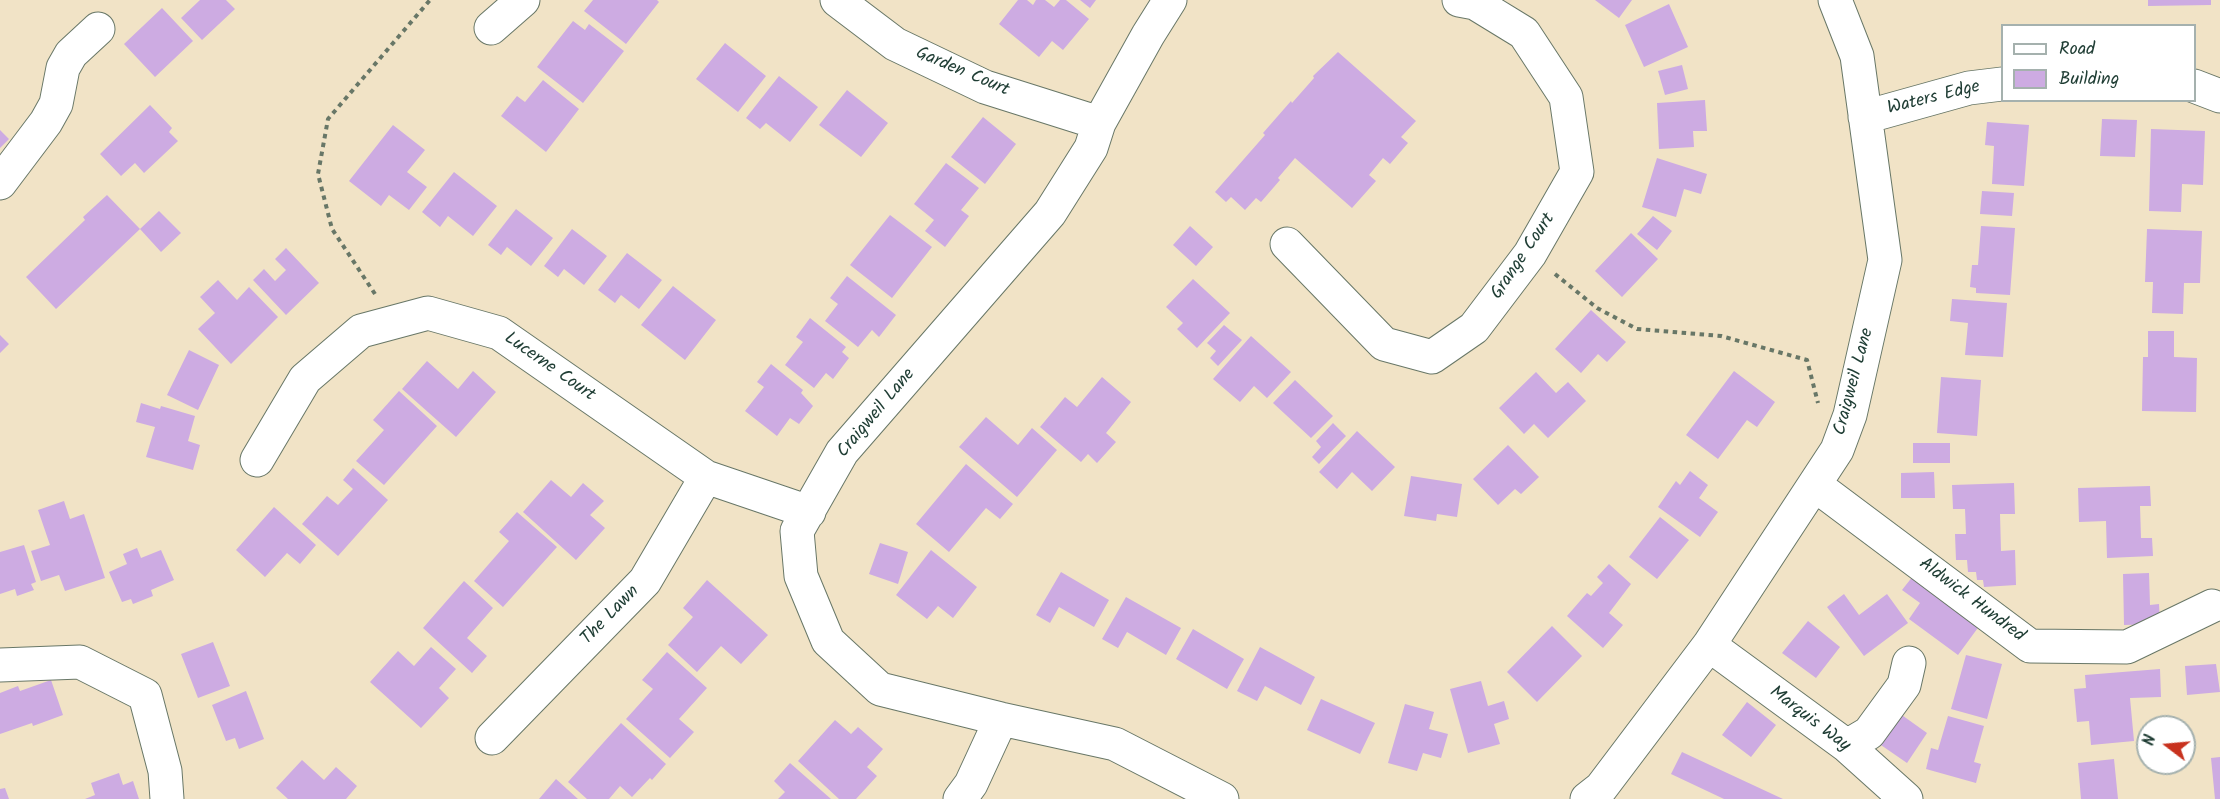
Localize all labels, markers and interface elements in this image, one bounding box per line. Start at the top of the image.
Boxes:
legend [2001,24,2196,102]
text: Road [2059,35,2095,64]
street label: Garden Court [912,44,1012,102]
text: Building [2059,65,2119,94]
street label: Waters Edge [1885,77,1983,121]
street label: Grange Court [1487,210,1561,304]
street label: Craigweil Lane [1830,326,1880,438]
street label: Lucerne Court [499,329,599,407]
street label: Craigweil Lane [833,365,921,463]
street label: Aldwick Hundred [1914,554,2028,648]
street label: The Lawn [577,582,645,650]
street label: Marquis Way [1764,683,1854,757]
north arrow [2136,715,2196,775]
text: N [2137,732,2164,749]

